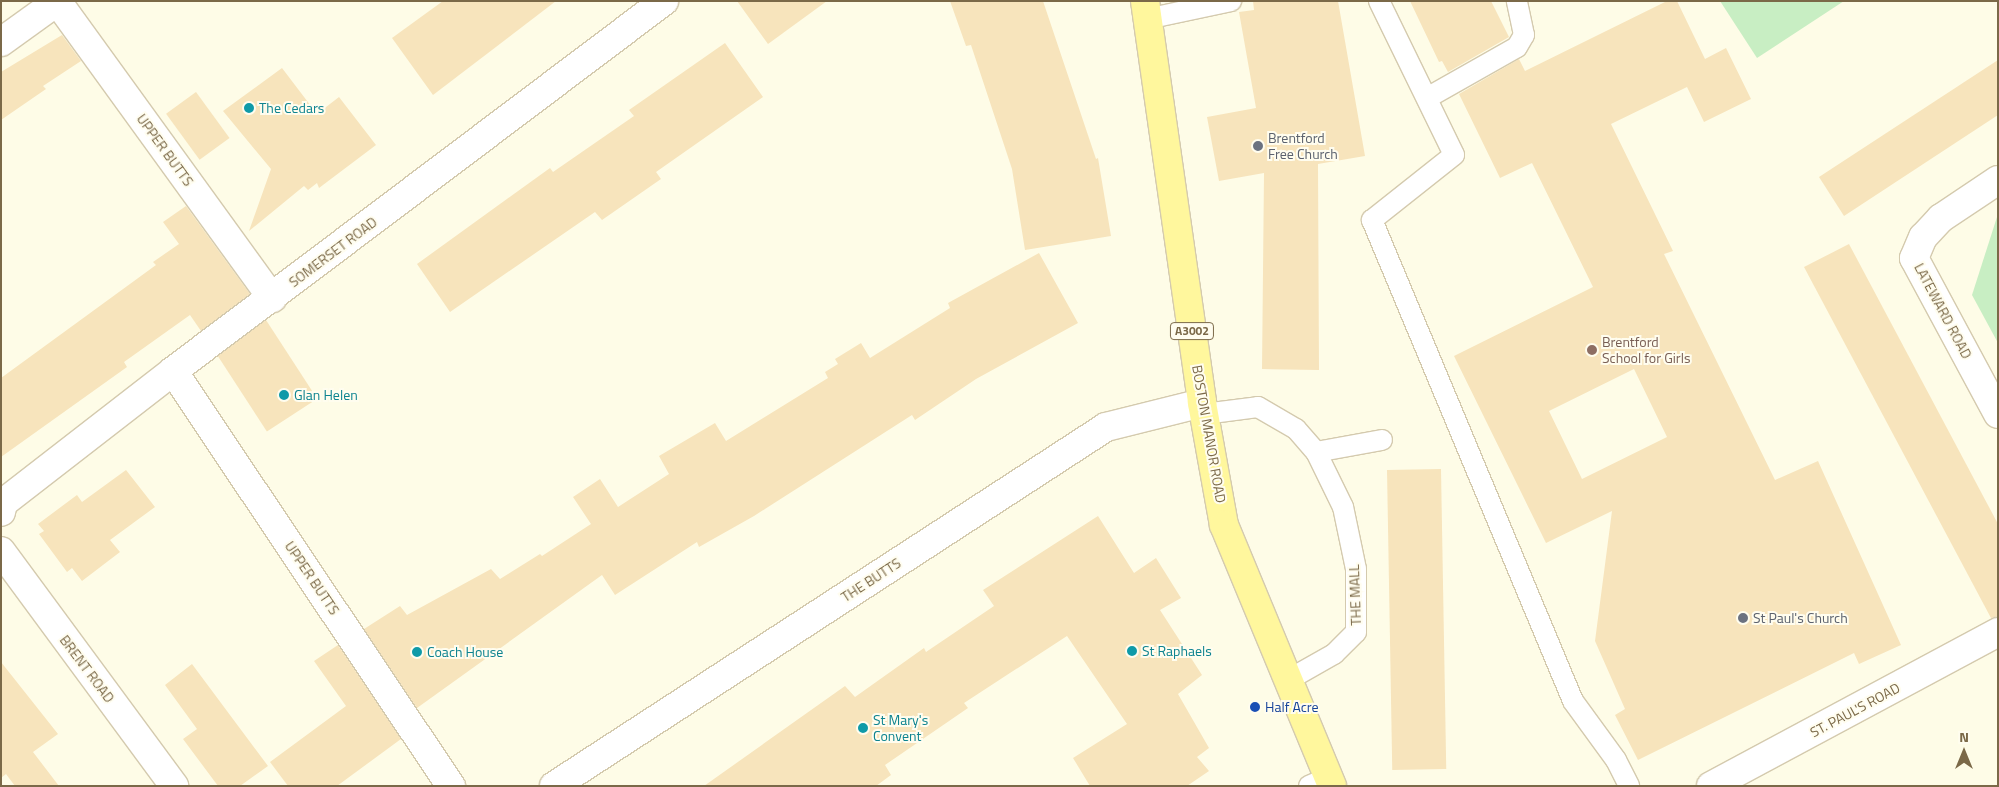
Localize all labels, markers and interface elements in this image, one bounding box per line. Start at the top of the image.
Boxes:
place label: The Cedars [259,100,324,116]
marker: The Cedars [243,102,255,114]
street label: UPPER BUTTS [133,111,197,189]
place label: Brentford Free Church [1268,130,1338,162]
marker: Brentford Free Church [1252,140,1264,152]
street label: SOMERSET ROAD [286,213,380,291]
street label: LATEWARD ROAD [1911,260,1975,362]
road number: A3002 [1170,322,1214,341]
place label: Brentford School for Girls [1602,334,1690,367]
marker: Brentford School for Girls [1586,344,1598,356]
street label: BOSTON MANOR ROAD [1189,364,1229,504]
place label: Glan Helen [294,387,358,403]
marker: Glan Helen [278,389,290,401]
street label: UPPER BUTTS [281,538,343,618]
street label: THE BUTTS [838,555,904,605]
street label: THE MALL [1346,564,1364,626]
place label: St Paul's Church [1753,610,1848,626]
marker: St Paul's Church [1737,612,1749,624]
street label: BRENT ROAD [56,632,118,706]
place label: St Raphaels [1142,643,1212,659]
place label: Coach House [427,644,503,660]
marker: St Raphaels [1126,645,1138,657]
marker: Coach House [411,646,423,658]
street label: ST. PAUL'S ROAD [1807,679,1903,741]
place label: Half Acre [1265,699,1319,715]
marker: Half Acre [1249,701,1261,713]
place label: St Mary's Convent [873,712,928,744]
marker: St Mary's Convent [857,722,869,734]
text: N [1959,726,1969,747]
north arrow [1939,727,1989,777]

